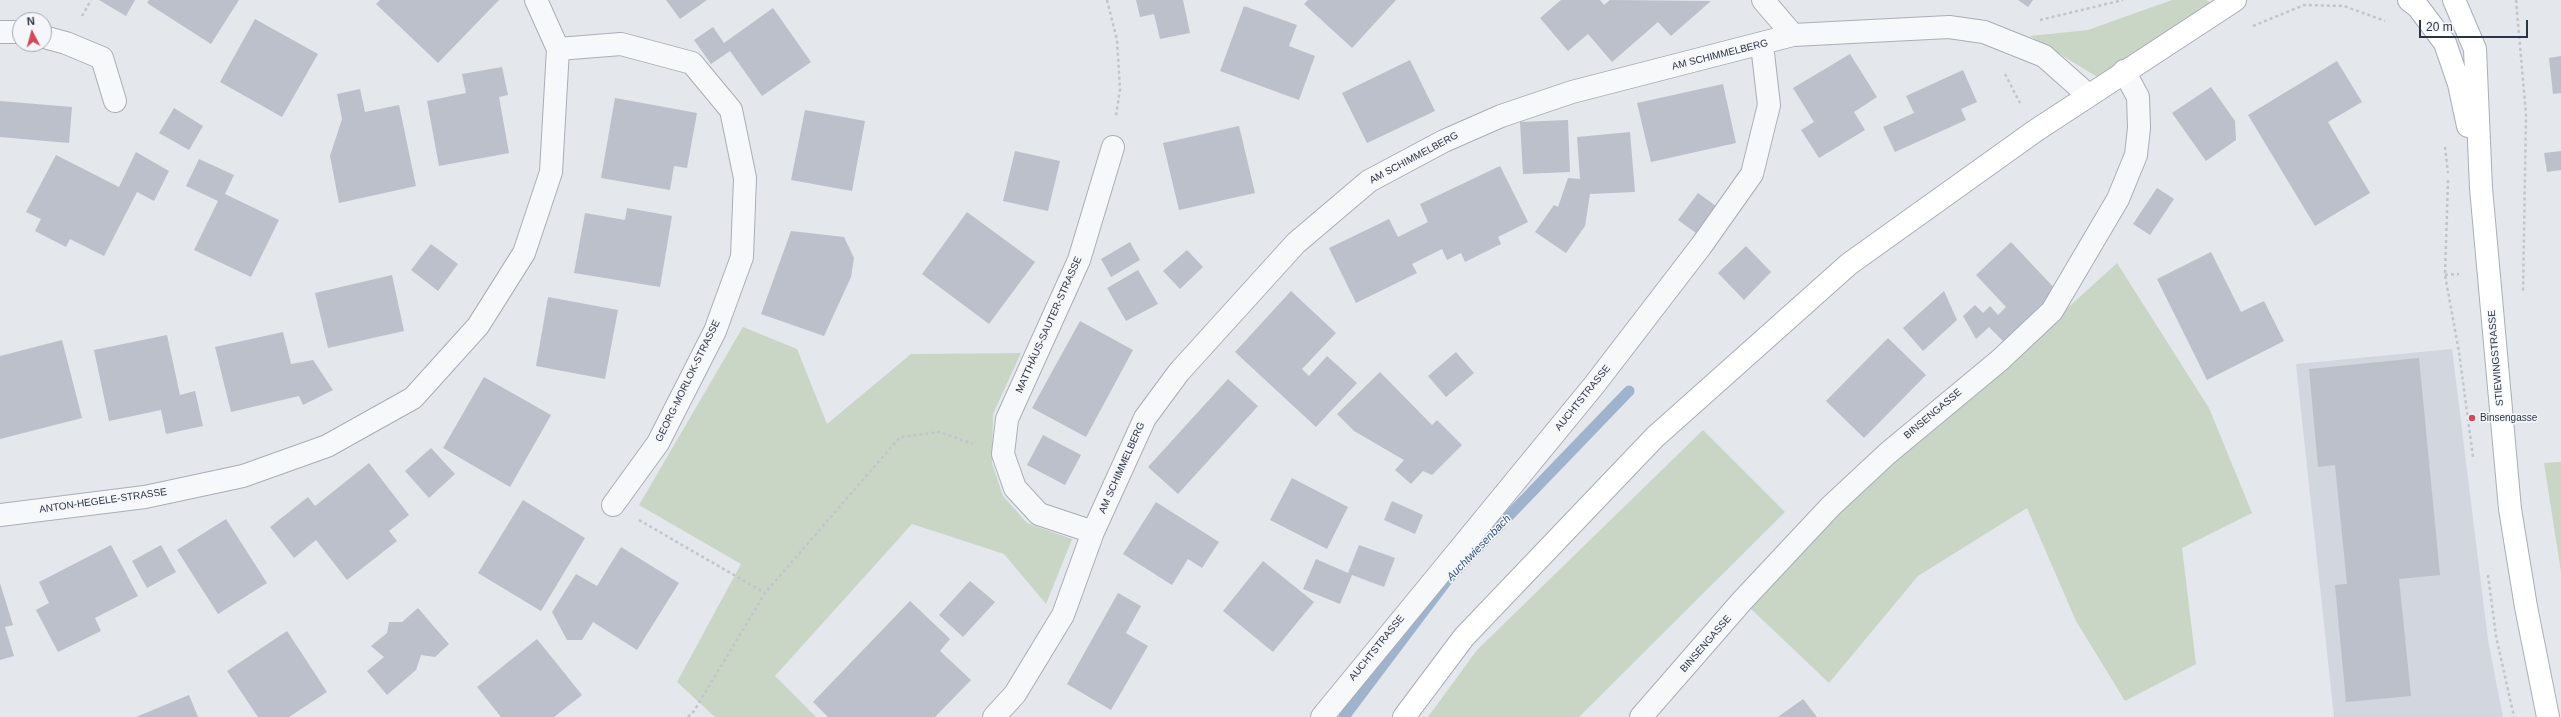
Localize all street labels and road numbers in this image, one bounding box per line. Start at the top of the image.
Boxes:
street label: AM SCHIMMELBERG [1671,37,1769,73]
street label: AM SCHIMMELBERG [1368,129,1460,187]
street label: MATTHÄUS-SAUTER-STRASSE [1013,255,1085,395]
street label: STIEWINGSTRASSE [2486,310,2506,406]
street label: GEORG-MORLOK-STRASSE [653,318,723,444]
street label: AUCHTSTRASSE [1553,363,1613,433]
street label: BINSENGASSE [1902,386,1964,442]
street label: AM SCHIMMELBERG [1096,420,1148,516]
street label: ANTON-HEGELE-STRASSE [38,486,168,516]
street label: AUCHTSTRASSE [1347,613,1407,683]
street label: BINSENGASSE [1678,613,1734,675]

